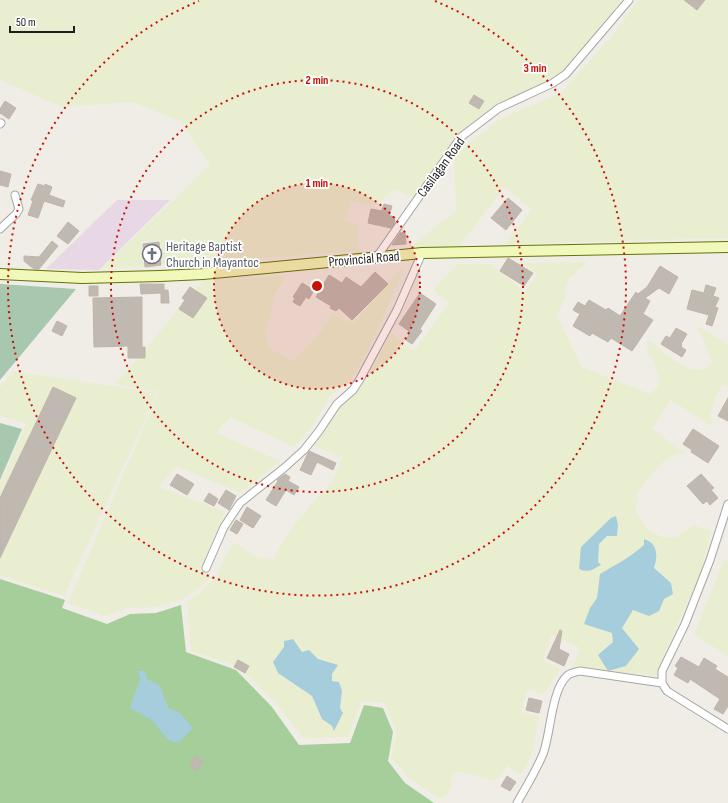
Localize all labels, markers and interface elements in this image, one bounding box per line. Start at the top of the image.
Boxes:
scale bar [10,8,74,34]
text: 50 m [16,15,36,30]
text: 3 min [524,61,546,76]
text: 2 min [306,73,328,88]
street label: Casilagan Road [414,134,469,200]
text: 1 min [306,176,328,191]
place label: Heritage Baptist Church in Mayantoc [166,238,259,271]
church icon: Heritage Baptist Church in Mayantoc [141,243,163,265]
street label: Provincial Road [328,247,400,271]
centre of rings [310,279,324,293]

